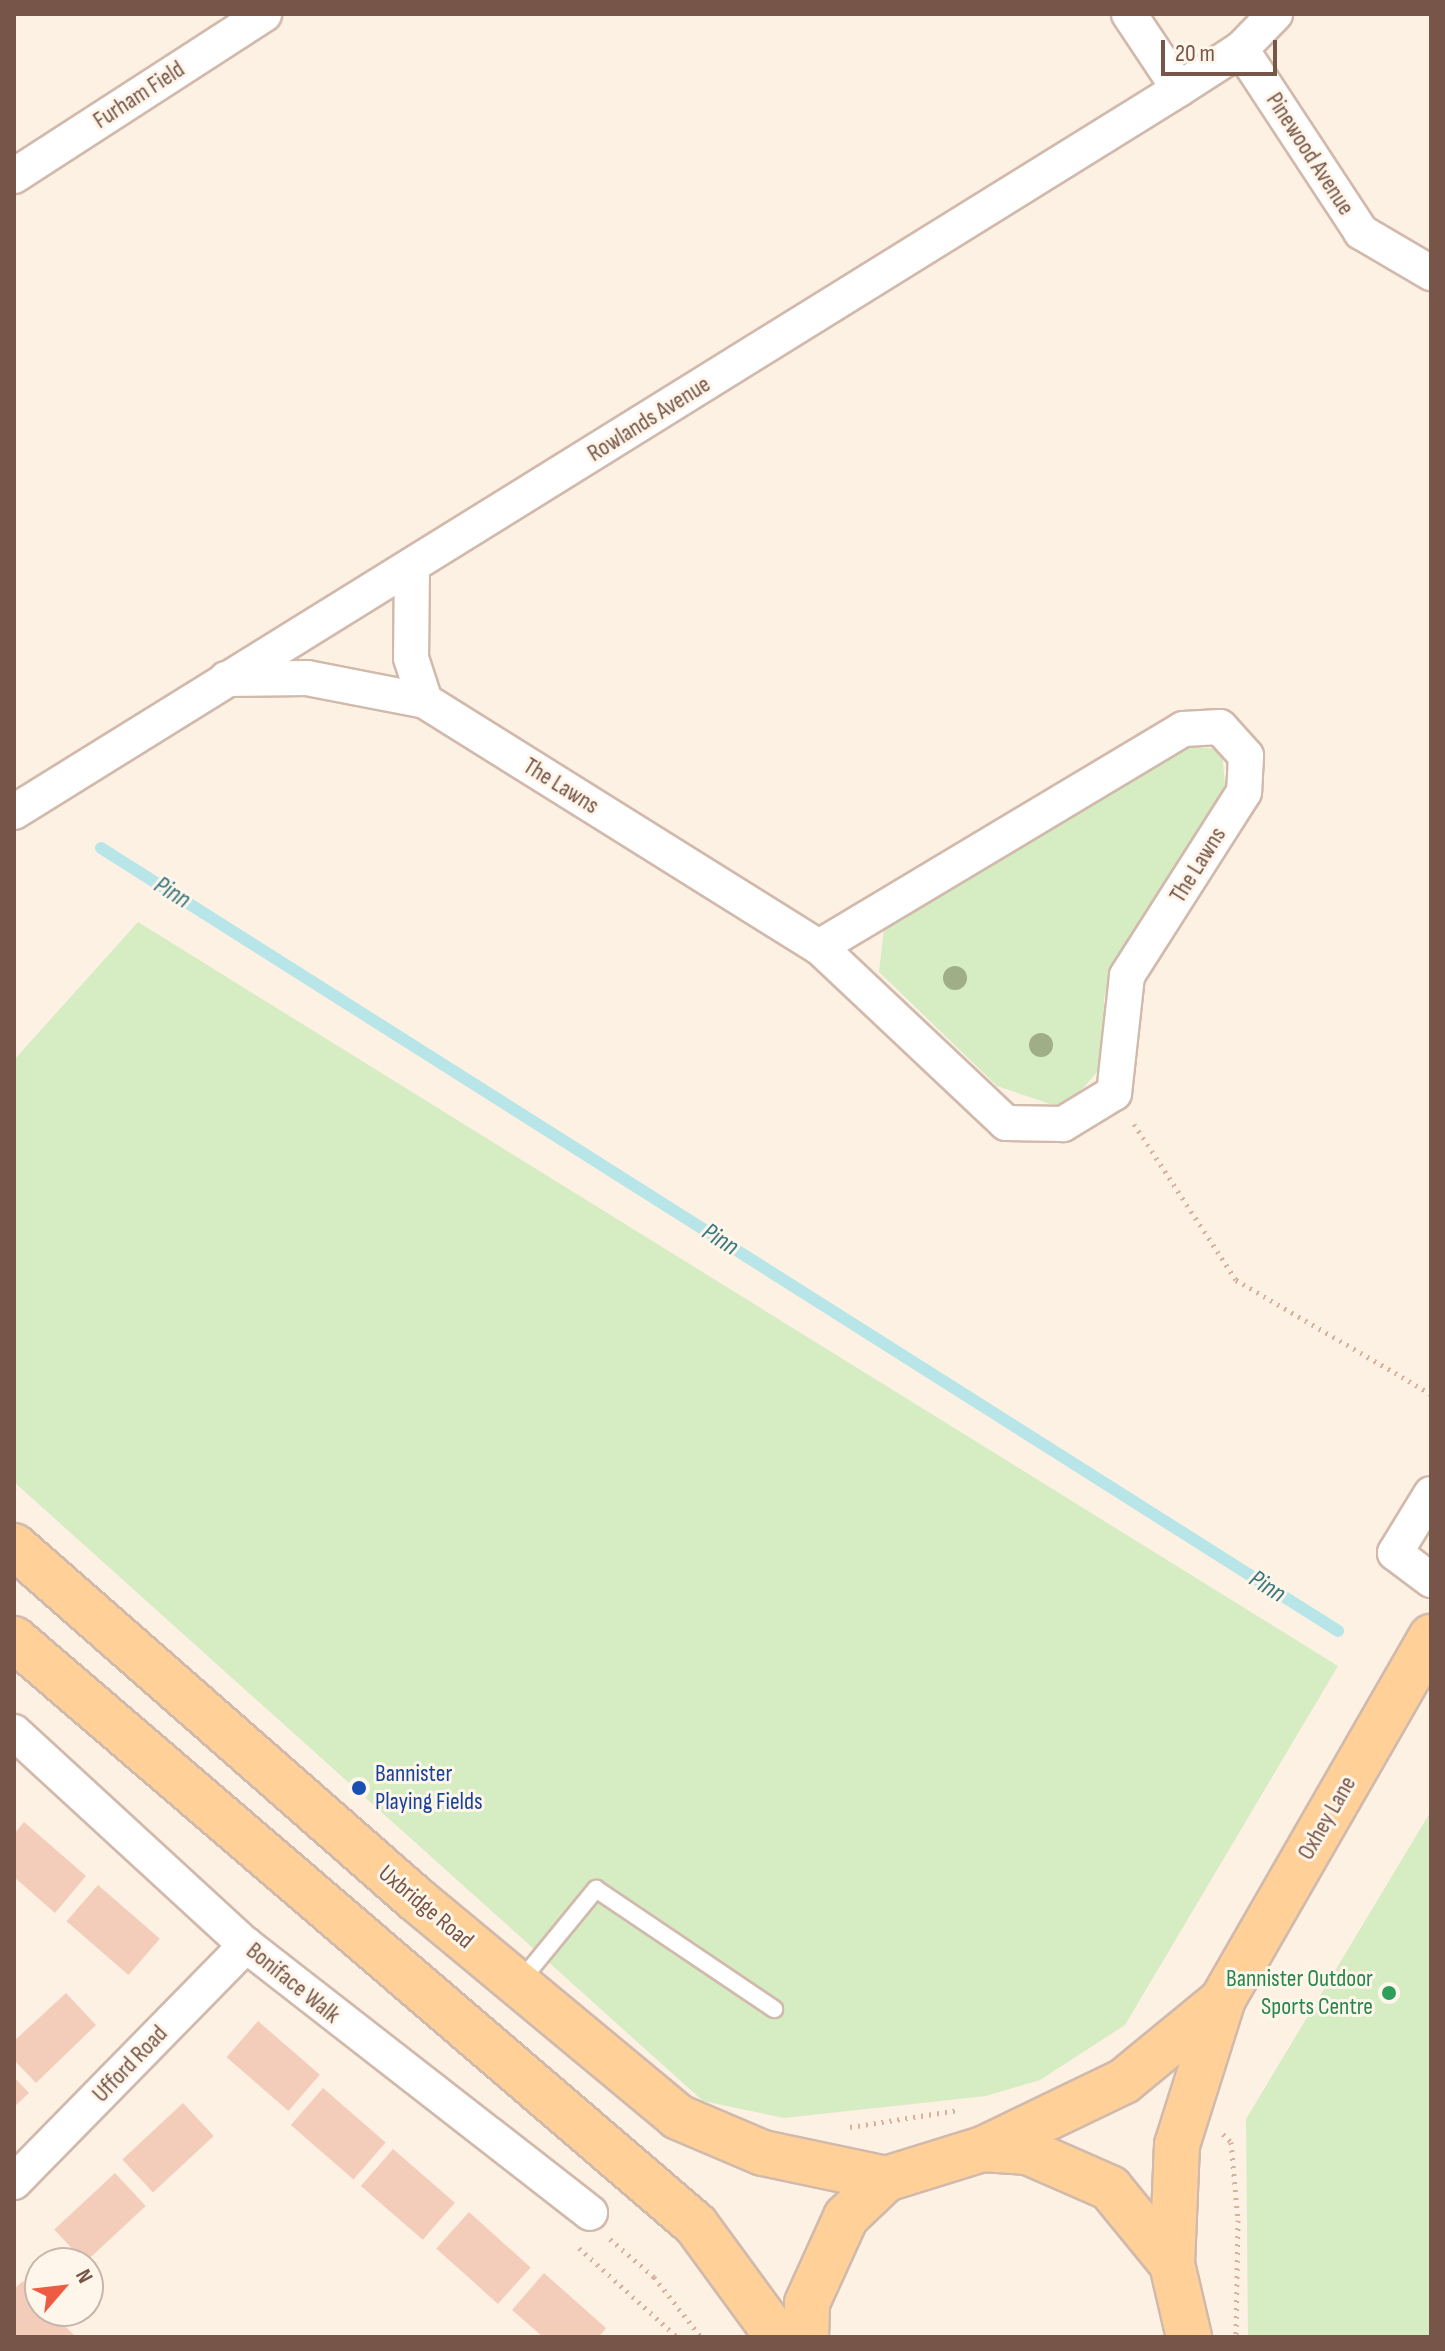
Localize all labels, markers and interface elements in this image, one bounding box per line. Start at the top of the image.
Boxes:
scale bar [1165,24,1281,74]
text: 20 m [1175,39,1215,68]
street label: Furham Field [88,55,190,135]
street label: Pinewood Avenue [1260,87,1360,221]
street label: Rowlands Avenue [582,370,716,468]
street label: The Lawns [518,752,604,820]
street label: The Lawns [1164,822,1232,908]
water label: Pinn [148,870,196,916]
water label: Pinn [696,1217,744,1263]
water label: Pinn [1243,1564,1291,1610]
place label: Bannister Playing Fields [375,1760,483,1816]
street label: Oxhey Lane [1292,1771,1362,1865]
marker: Bannister Playing Fields [350,1779,368,1797]
street label: Uxbridge Road [373,1859,479,1955]
street label: Boniface Walk [240,1937,346,2029]
place label: Bannister Outdoor Sports Centre [1226,1965,1373,2021]
marker: Bannister Outdoor Sports Centre [1380,1984,1398,2002]
street label: Ufford Road [87,2020,173,2108]
north arrow [24,2247,104,2327]
text: N [69,2265,99,2288]

